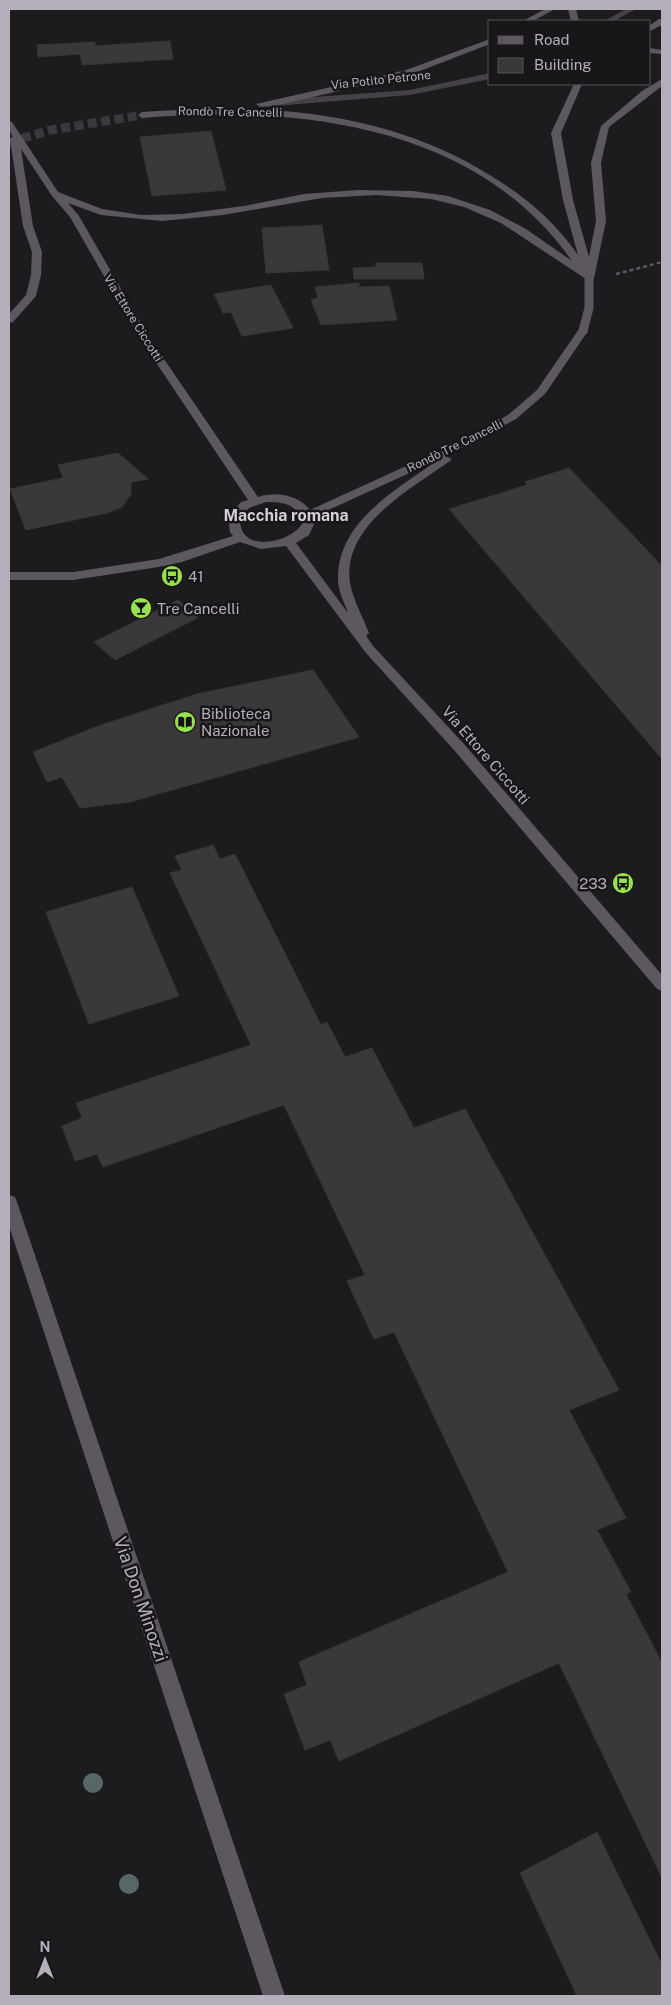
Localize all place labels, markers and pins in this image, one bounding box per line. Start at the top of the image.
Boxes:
bus stop icon: 41 [160,564,184,588]
place label: 41 [188,568,204,585]
bar icon: Tre Cancelli [129,596,153,620]
place label: Tre Cancelli [157,600,239,617]
place label: Biblioteca Nazionale [201,705,271,739]
library icon: Biblioteca Nazionale [173,710,197,734]
bus stop icon: 233 [611,871,635,895]
place label: 233 [579,875,607,892]

